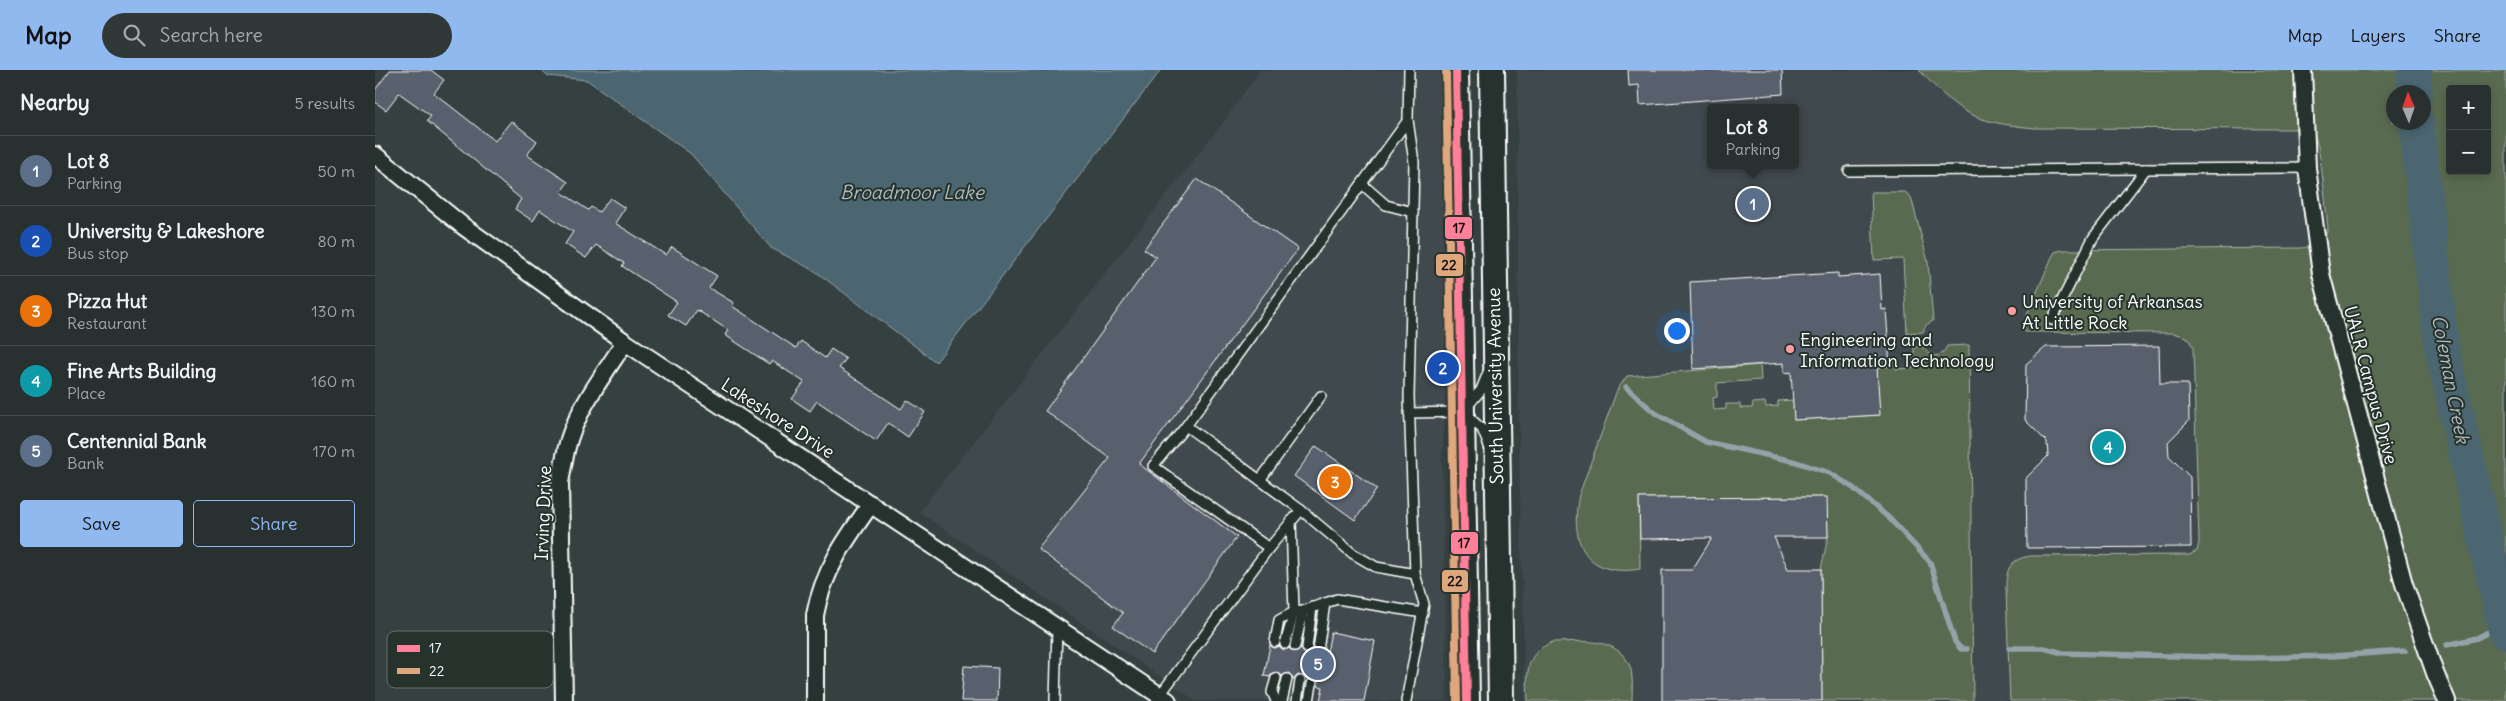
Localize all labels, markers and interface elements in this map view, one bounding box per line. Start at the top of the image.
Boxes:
search box [102,13,452,58]
text: Map [25,20,72,50]
icon: search [120,21,148,49]
text: Search here [160,23,263,47]
text: Map [2287,24,2322,47]
text: Layers [2350,24,2406,47]
text: Share [2434,24,2481,47]
north arrow [2386,85,2431,130]
map controls [2446,85,2491,175]
button: + [2446,85,2491,130]
text: Nearby [20,89,90,116]
text: 5 results [294,93,355,113]
popup [1707,104,1799,169]
text: Lot 8 [1726,115,1768,139]
button: − [2446,130,2491,175]
text: Parking [1726,139,1780,159]
text: Lot 8 [67,149,110,173]
text: 1 [33,161,39,181]
text: 50 m [317,161,355,181]
text: Parking [67,173,122,193]
water label: Broadmoor Lake [840,180,986,204]
pin: 1 [1737,185,1769,223]
line badge: 17 [1444,216,1473,240]
text: University & Lakeshore [67,219,265,243]
text: 17 [1453,219,1465,237]
text: 2 [32,231,40,251]
text: 80 m [317,231,355,251]
text: Bus stop [67,243,129,263]
line badge: 22 [1435,253,1464,277]
text: 22 [1441,256,1457,274]
street label: South University Avenue [1482,287,1508,485]
text: Pizza Hut [67,289,147,313]
place label: University of Arkansas At Little Rock [2022,290,2203,334]
text: 3 [31,301,41,321]
text: 130 m [311,301,355,321]
street label: UALR Campus Drive [2339,303,2403,467]
marker: University of Arkansas At Little Rock [2006,305,2018,317]
text: Restaurant [67,313,147,333]
water label: Coleman Creek [2427,313,2475,447]
your location [1664,318,1690,344]
place label: Engineering and Information Technology [1800,328,1995,372]
marker: Engineering and Information Technology [1784,343,1796,355]
pin: 2 [1427,349,1459,387]
text: Fine Arts Building [67,359,216,383]
text: 4 [31,371,41,391]
text: 160 m [311,371,355,391]
street label: Lakeshore Drive [717,373,839,463]
text: Place [67,383,106,403]
pin: 4 [2092,428,2124,466]
text: Centennial Bank [67,429,206,453]
text: 5 [31,441,41,461]
text: 170 m [312,441,355,461]
text: Bank [67,453,104,473]
pin: 3 [1319,463,1351,501]
street label: Irving Drive [530,465,556,561]
button: Save [20,500,183,547]
button: Share [193,500,355,547]
line badge: 17 [1450,531,1479,555]
text: 17 [1458,534,1470,552]
line badge: 22 [1441,569,1469,593]
text: 22 [1447,572,1463,590]
legend [387,631,553,688]
text: 17 [429,639,442,657]
pin: 5 [1302,645,1334,683]
text: 22 [429,662,445,680]

